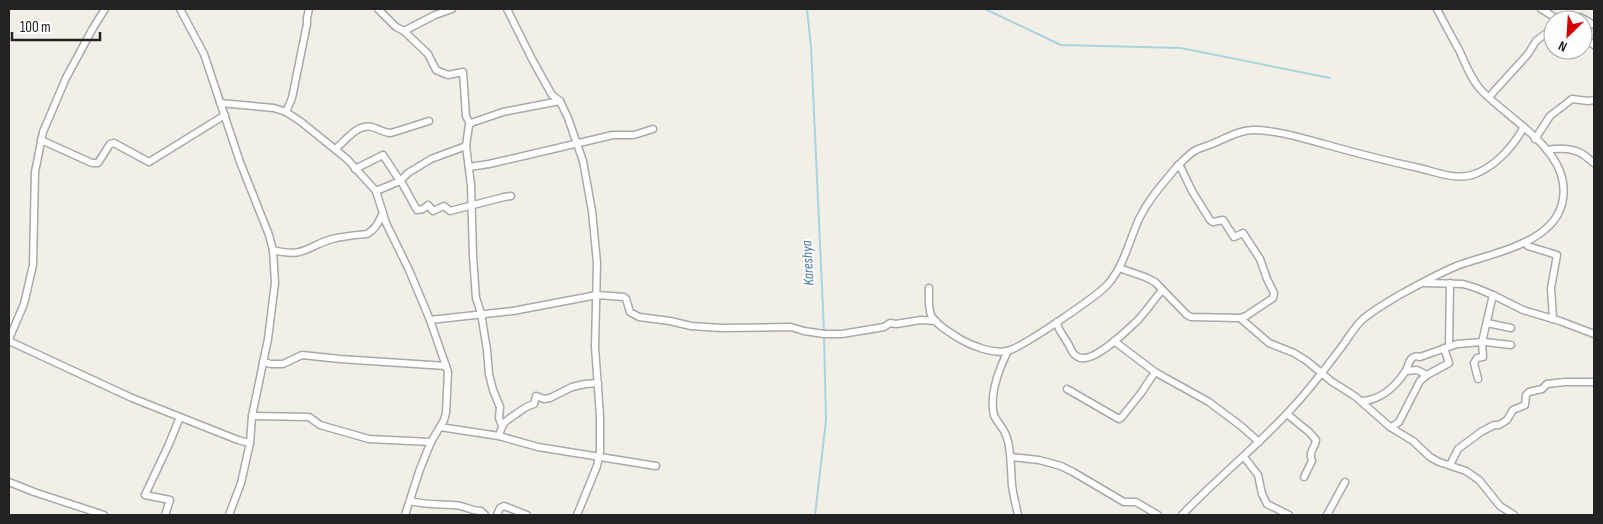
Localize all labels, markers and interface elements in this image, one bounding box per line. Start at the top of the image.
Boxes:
scale bar [12,10,100,42]
north arrow [1543,10,1593,60]
text: 100 m [20,18,51,37]
text: N [1556,37,1570,56]
water label: Kareshya [797,240,819,286]

